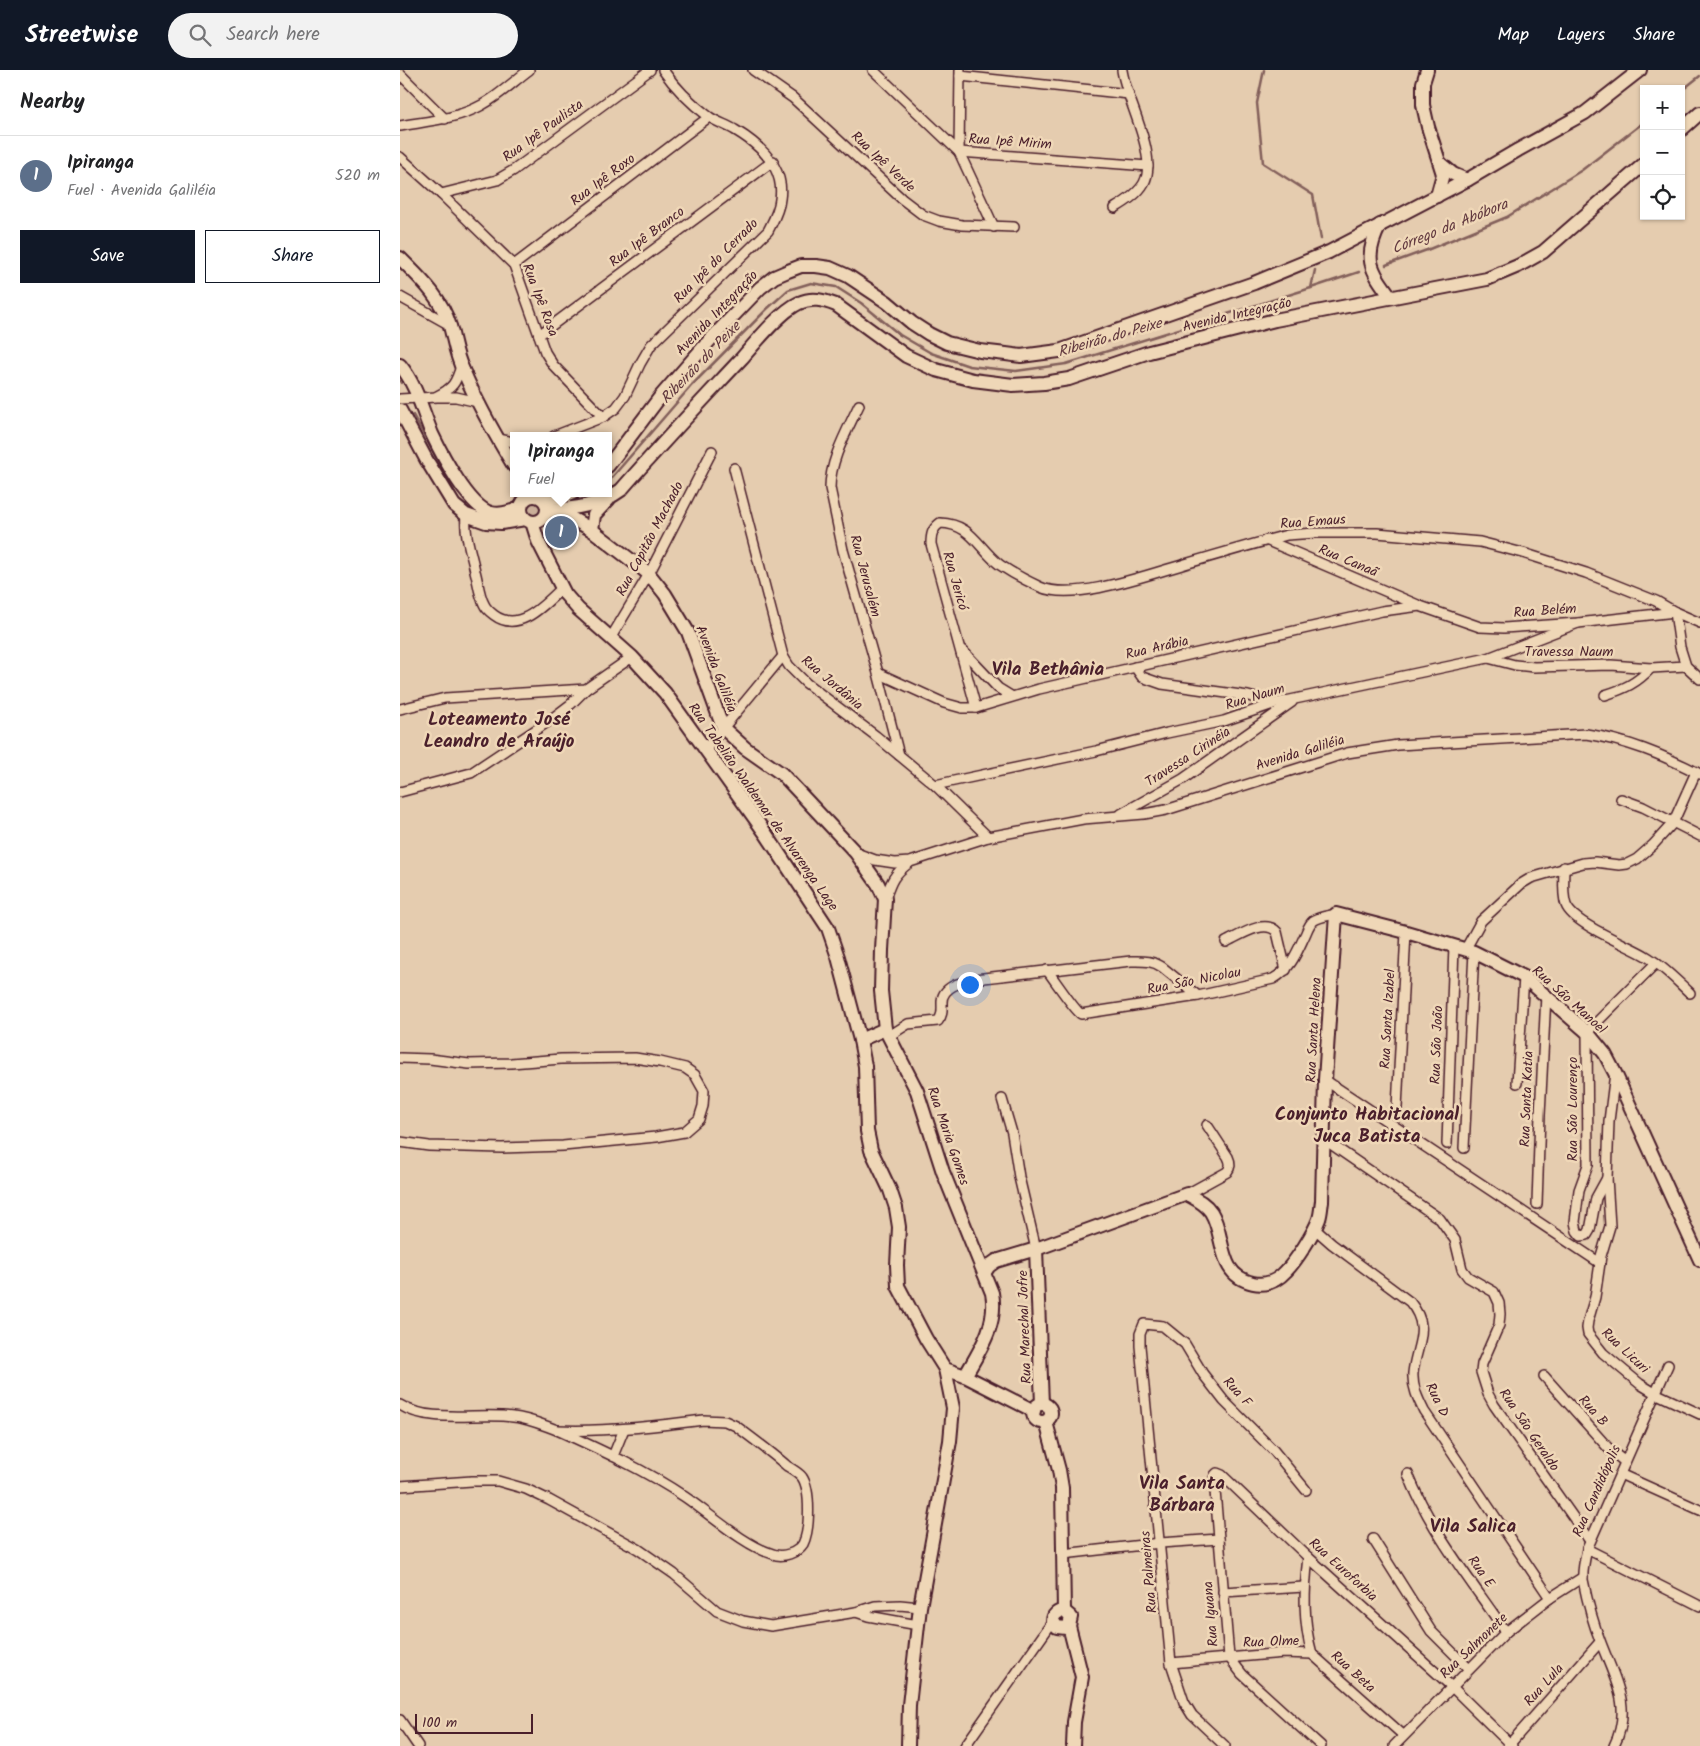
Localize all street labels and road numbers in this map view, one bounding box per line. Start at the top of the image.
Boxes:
street label: Rua Ipê Paulista [498,94,588,168]
street label: Rua Ipê Verde [846,126,921,198]
street label: Rua Ipê Mirim [968,128,1052,156]
street label: Rua Ipê Roxo [566,148,640,212]
street label: Rua Ipê Branco [604,201,690,273]
street label: Rua Ipê do Cerrado [668,213,764,309]
street label: Rua Ipê Rosa [516,260,564,340]
street label: Avenida Integração [670,265,764,361]
street label: Avenida Integração [1180,292,1294,338]
street label: Rua Capitão Machado [610,478,690,600]
street label: Rua Emaus [1279,509,1347,535]
street label: Rua Jerusalém [843,532,887,620]
street label: Rua Canaã [1315,539,1382,584]
street label: Rua Jericó [936,549,974,614]
street label: Rua Belém [1513,598,1577,624]
street label: Avenida Galiléia [689,622,743,716]
street label: Rua Arábia [1123,630,1191,666]
street label: Travessa Naum [1525,641,1613,663]
street label: Rua Jordânia [796,650,868,716]
street label: Rua Naum [1223,678,1287,716]
street label: Rua Tabelião Waldemar de Alvarenga Lage [682,698,844,916]
street label: Travessa Cirinéia [1141,721,1235,793]
street label: Avenida Galiléia [1253,729,1347,777]
street label: Rua São Manoel [1527,960,1612,1040]
street label: Rua São Nicolau [1145,961,1243,1001]
street label: Rua Santa Izabel [1374,968,1402,1070]
street label: Rua Santa Helena [1300,977,1328,1083]
street label: Rua São João [1425,1005,1449,1085]
street label: Rua Santa Katia [1514,1050,1540,1148]
street label: Rua São Lourenço [1562,1057,1584,1161]
street label: Rua Maria Gomes [921,1084,975,1188]
street label: Rua Marechal Jofre [1012,1269,1038,1384]
street label: Rua Licuri [1596,1323,1655,1380]
street label: Rua F [1217,1372,1258,1413]
street label: Rua D [1419,1379,1455,1421]
street label: Rua São Geraldo [1493,1384,1565,1476]
street label: Rua B [1573,1390,1613,1432]
street label: Rua Candidópolis [1567,1441,1627,1541]
street label: Rua Palmeiras [1134,1530,1164,1614]
street label: Rua Euroforbia [1304,1533,1382,1607]
street label: Rua E [1462,1551,1501,1593]
street label: Rua Iguana [1197,1580,1225,1648]
street label: Rua Salmonete [1435,1607,1514,1684]
street label: Rua Olme [1242,1630,1300,1654]
street label: Rua Beta [1325,1646,1381,1698]
street label: Rua Lula [1519,1659,1569,1711]

